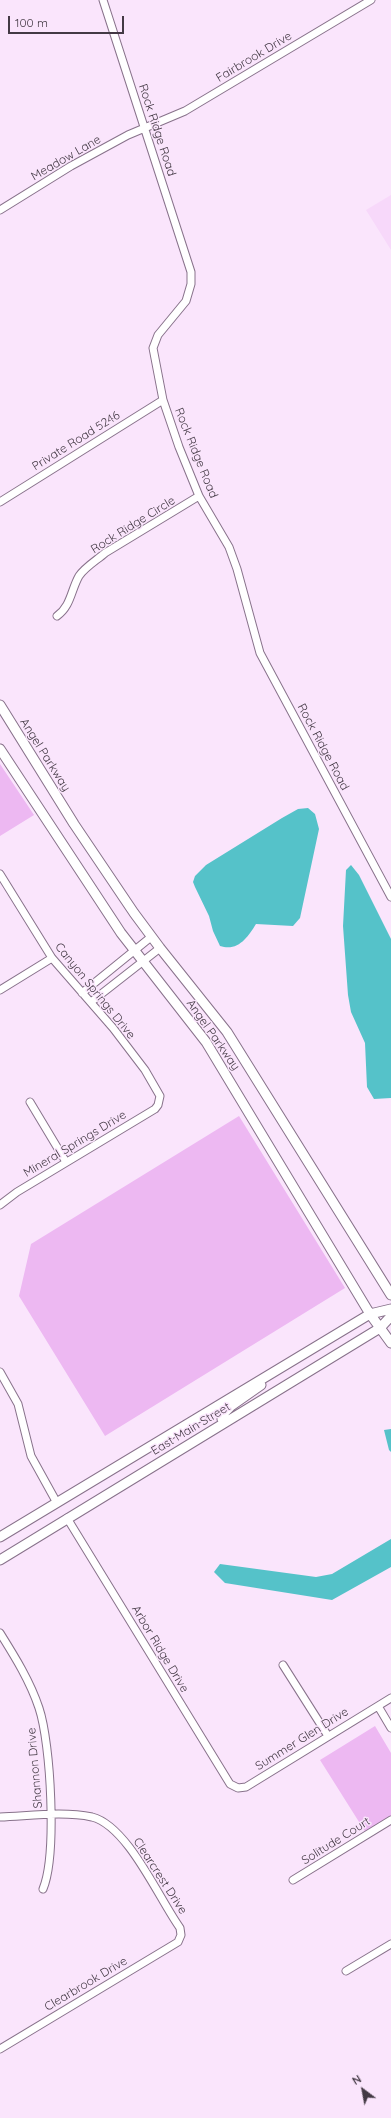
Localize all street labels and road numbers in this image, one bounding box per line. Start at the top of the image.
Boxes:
street label: Fairbrook Drive [214,29,294,85]
street label: Rock Ridge Road [135,82,179,178]
street label: Meadow Lane [29,132,103,184]
street label: Rock Ridge Road [171,406,221,500]
street label: Private Road 5246 [29,408,123,474]
street label: Rock Ridge Circle [88,493,178,557]
street label: Rock Ridge Road [294,701,352,793]
street label: Angel Parkway [17,716,73,794]
street label: Canyon Springs Drive [52,940,138,1042]
street label: Angel Parkway [183,997,243,1073]
street label: Mineral Springs Drive [21,1108,129,1180]
street label: East Main Street [149,1400,233,1458]
street label: Arbor Ridge Drive [128,1603,192,1695]
street label: Summer Glen Drive [253,1705,351,1773]
street label: Shannon Drive [24,1727,46,1809]
street label: Solitude Court [299,1814,373,1868]
street label: Clearcrest Drive [130,1835,190,1917]
street label: Clearbrook Drive [42,1954,130,2014]

